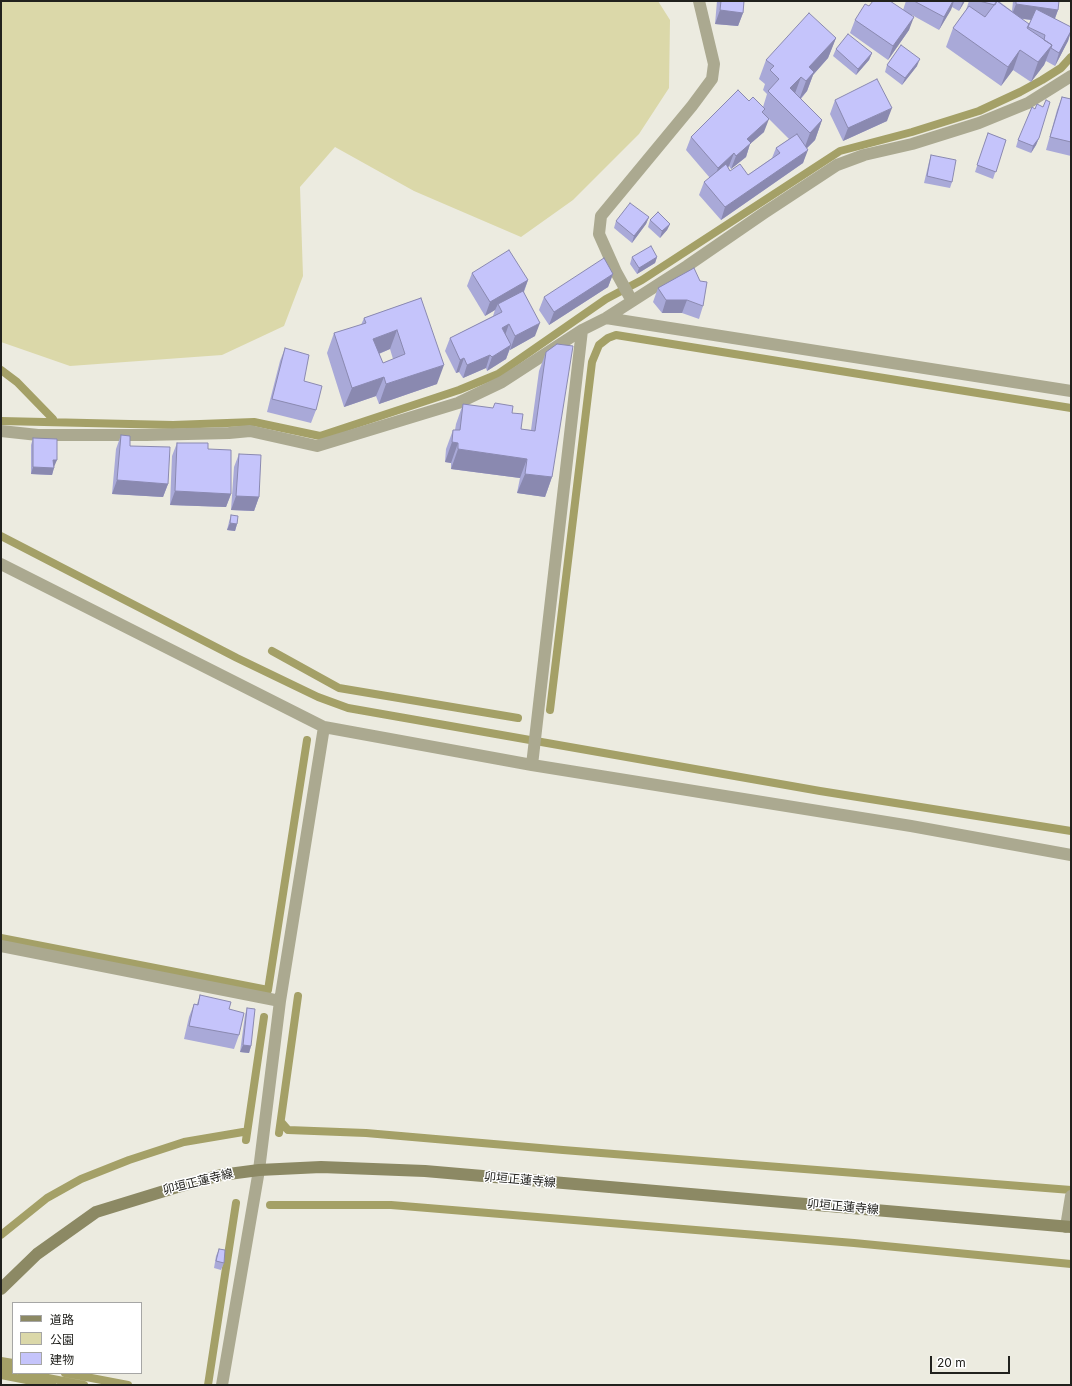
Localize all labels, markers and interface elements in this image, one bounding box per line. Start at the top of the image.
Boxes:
street label: 卯垣正蓮寺線 [161,1166,235,1198]
street label: 卯垣正蓮寺線 [484,1170,556,1190]
street label: 卯垣正蓮寺線 [807,1197,879,1217]
legend [12,1302,142,1374]
text: 道路 [50,1312,74,1327]
text: 公園 [50,1332,74,1347]
scale bar [932,1348,1012,1374]
text: 建物 [50,1352,74,1367]
text: 20 m [937,1355,966,1370]

